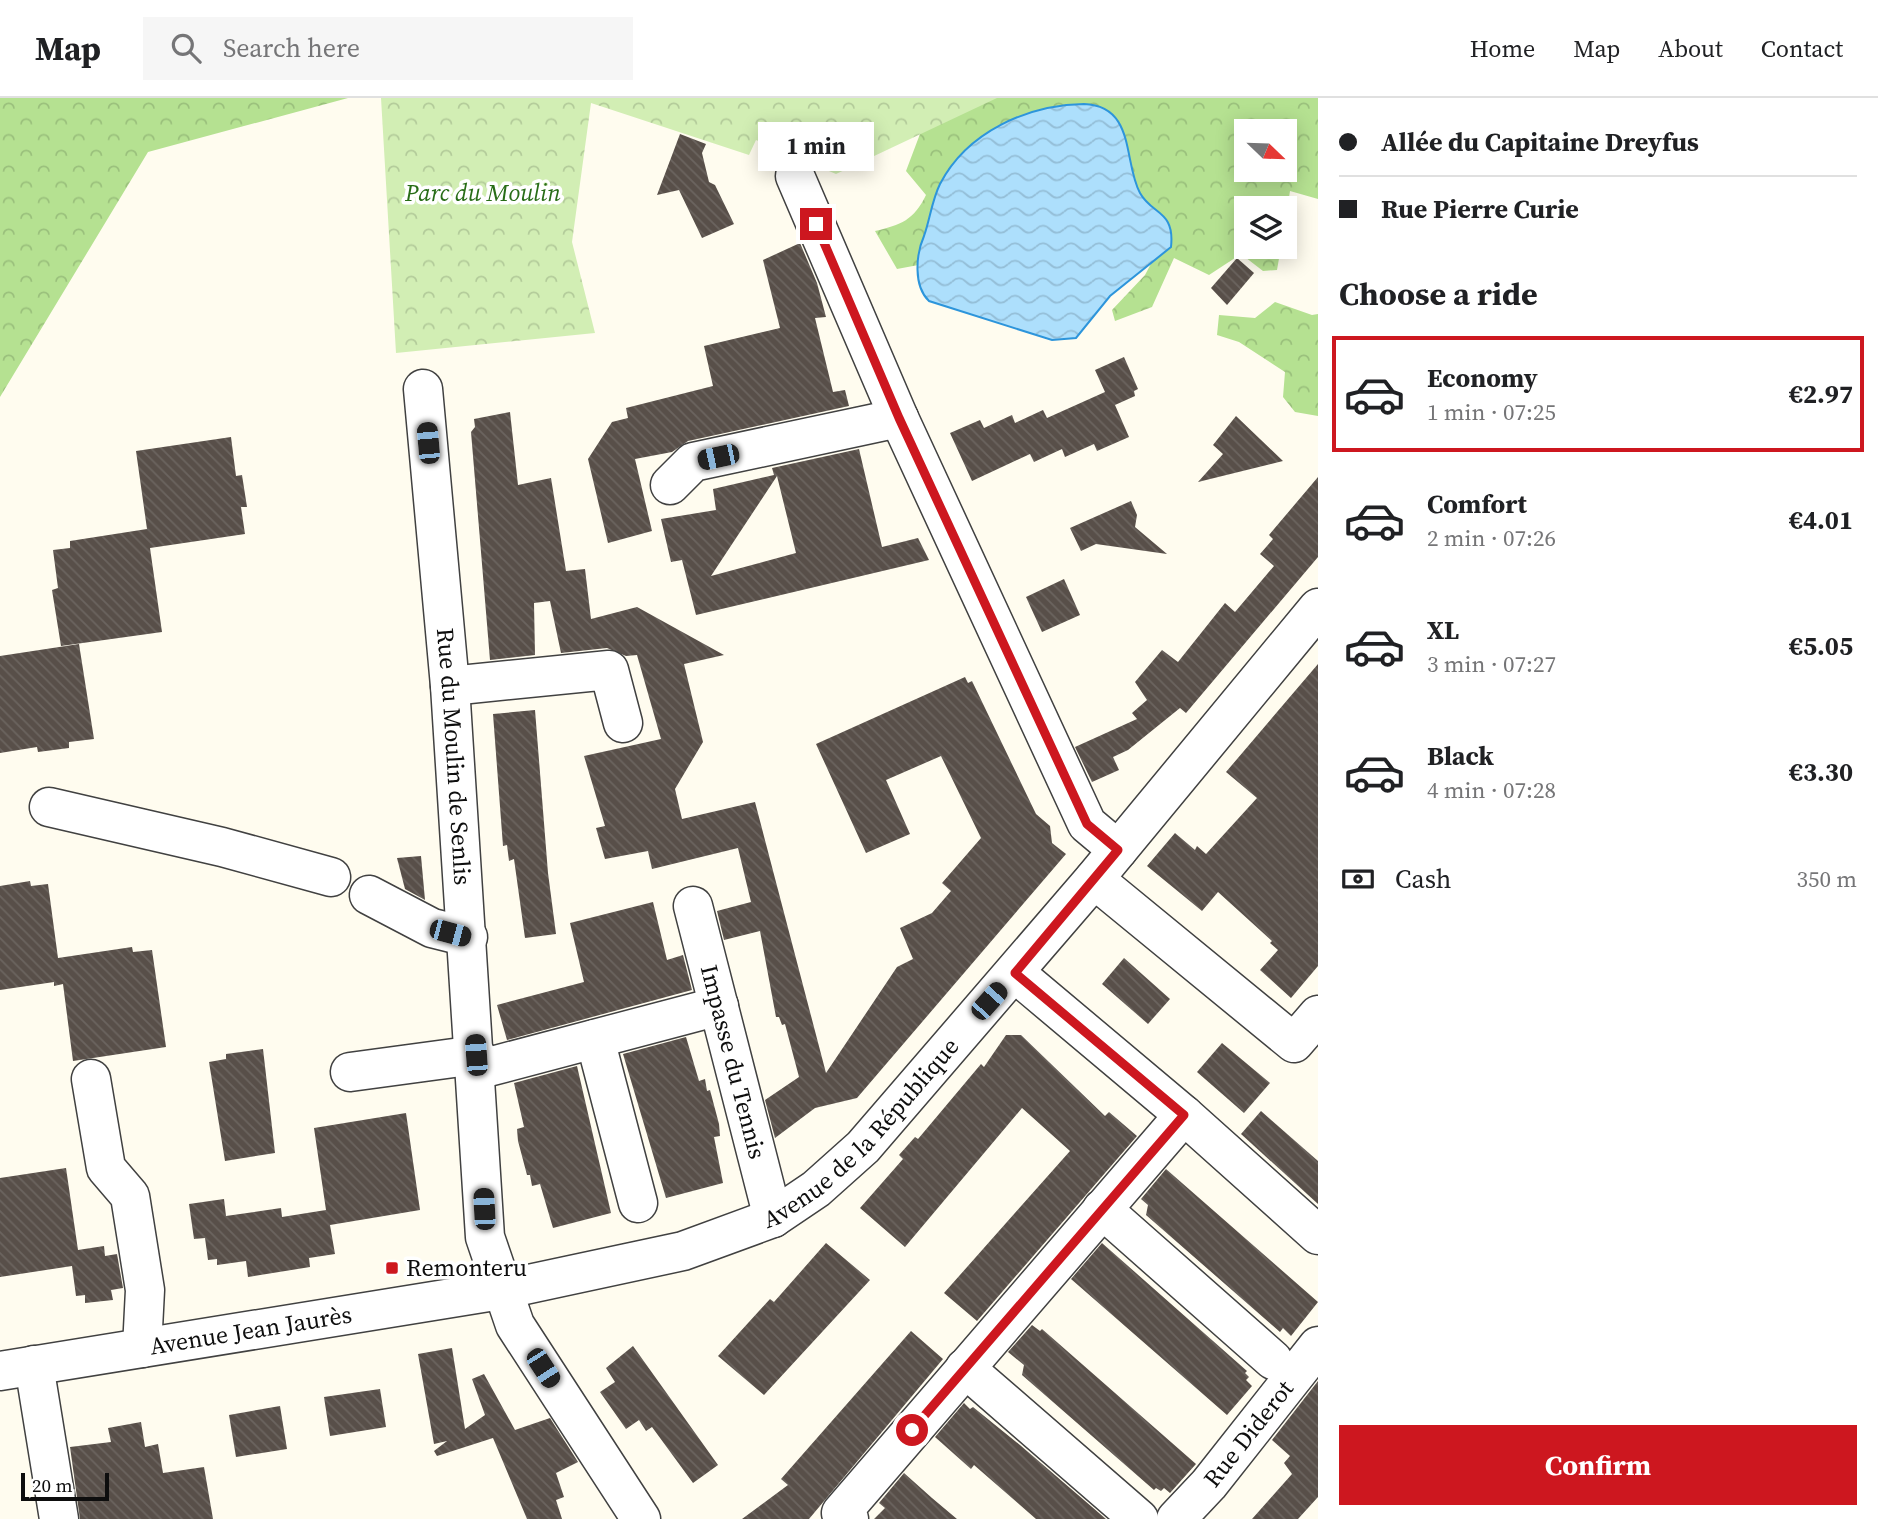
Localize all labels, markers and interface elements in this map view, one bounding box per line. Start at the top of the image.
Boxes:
search box [143,17,633,80]
text: Map [35,26,101,71]
icon: search [167,29,205,67]
text: Search here [223,30,360,66]
text: Home [1470,32,1535,65]
text: Map [1573,32,1620,65]
text: About [1658,32,1723,65]
text: Contact [1761,32,1843,65]
north arrow [1234,119,1297,182]
map controls [1234,119,1297,259]
callout: 1 min [758,122,874,172]
text: Allée du Capitaine Dreyfus [1381,124,1699,160]
text: 1 min [786,130,846,162]
park label: Parc du Moulin [404,176,561,209]
text: Rue Pierre Curie [1381,191,1579,227]
button: layers [1234,196,1297,259]
route end [800,208,832,240]
text: Choose a ride [1339,272,1538,316]
text: Economy [1427,360,1538,396]
icon: car [1343,363,1406,426]
text: €2.97 [1789,376,1853,412]
text: 1 min · 07:25 [1427,396,1556,428]
car [416,421,441,465]
car [696,442,741,472]
text: Comfort [1427,486,1527,522]
icon: car [1343,489,1406,552]
text: €4.01 [1789,502,1853,538]
text: 2 min · 07:26 [1427,522,1556,554]
text: XL [1427,612,1459,648]
icon: car [1343,615,1406,678]
street label: Rue du Moulin de Senlis [429,627,480,886]
text: €5.05 [1789,628,1853,664]
text: 3 min · 07:27 [1427,648,1556,680]
text: Black [1427,738,1494,774]
icon: car [1343,741,1406,804]
text: €3.30 [1789,754,1853,790]
text: 4 min · 07:28 [1427,774,1556,806]
icon: cash [1339,860,1377,898]
text: Cash [1395,861,1451,897]
text: 350 m [1796,863,1857,895]
car [427,917,474,949]
street label: Impasse du Tennis [693,961,774,1162]
car [968,978,1011,1024]
street label: Avenue de la République [759,1030,966,1236]
car [465,1033,488,1077]
car [473,1187,496,1231]
place label: Remonteru [406,1251,527,1284]
marker: Remonteru [384,1260,400,1276]
street label: Avenue Jean Jaurès [147,1297,354,1363]
car [523,1345,564,1391]
street label: Rue Diderot [1196,1373,1301,1494]
route start [896,1414,928,1446]
button: Confirm [1339,1425,1857,1505]
scale bar [21,1470,108,1502]
text: 20 m [32,1472,73,1498]

